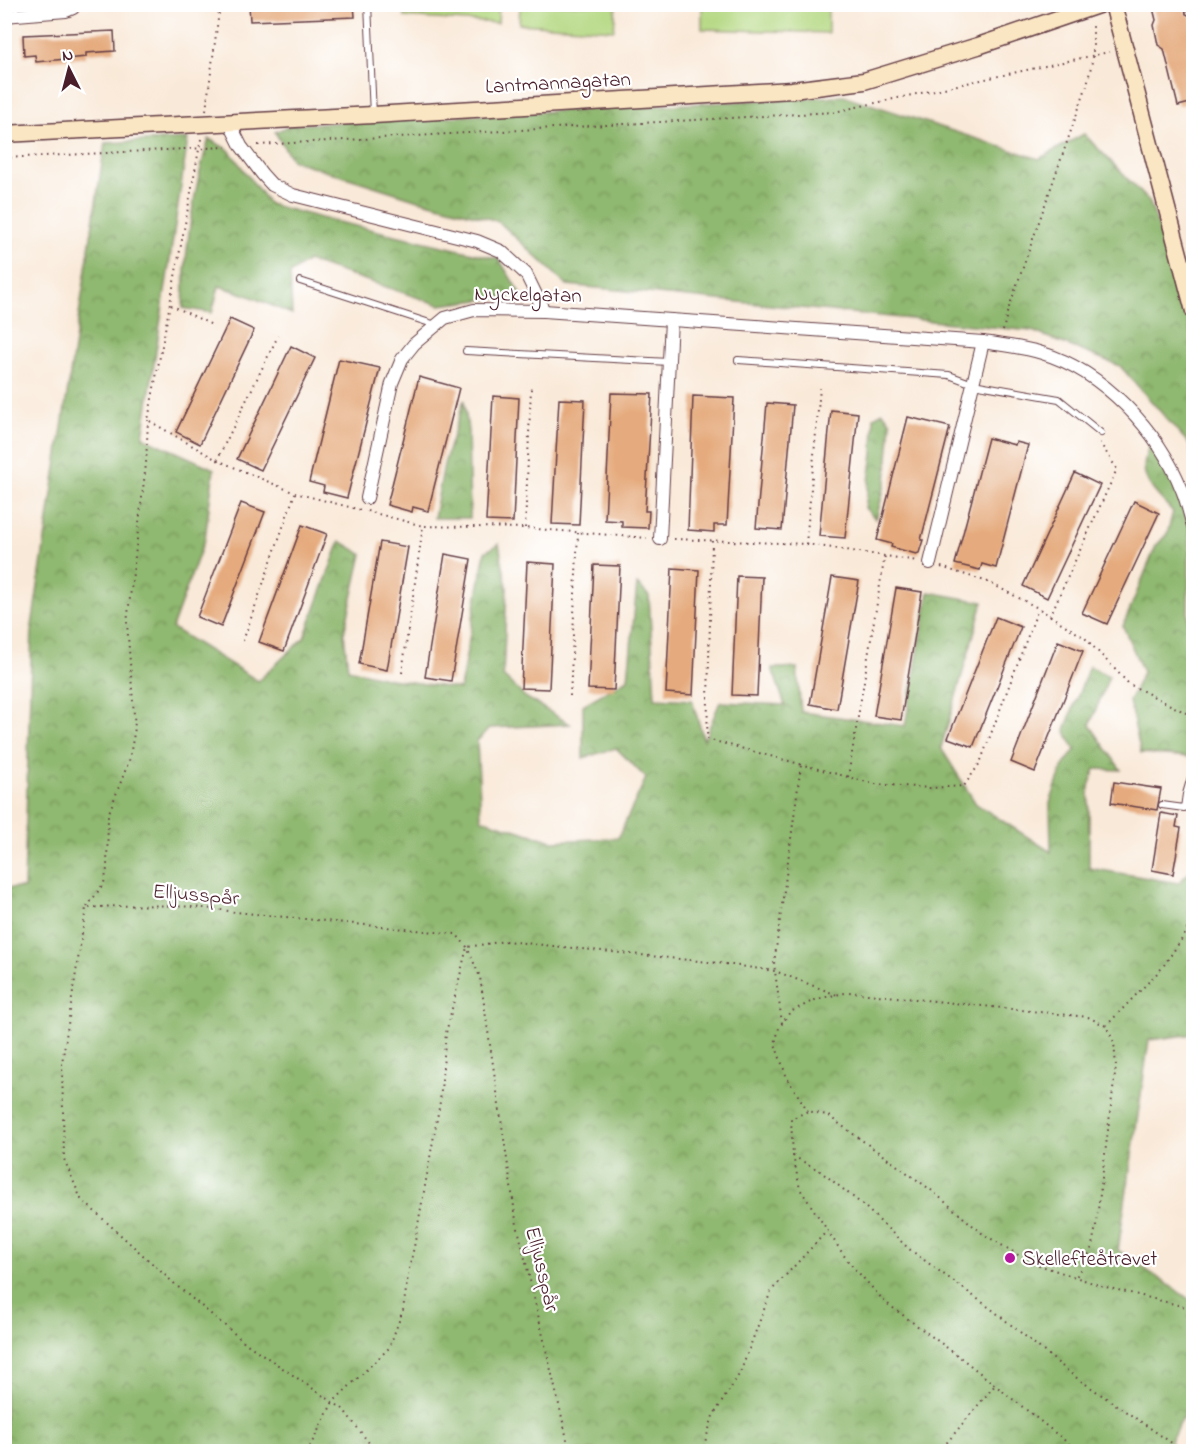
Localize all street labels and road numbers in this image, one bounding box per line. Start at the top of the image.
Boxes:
street label: Lantmannagatan [485,65,632,105]
street label: Nyckelgatan [474,280,582,314]
street label: Elljusspår [151,877,241,915]
street label: Elljusspår [516,1224,566,1316]

